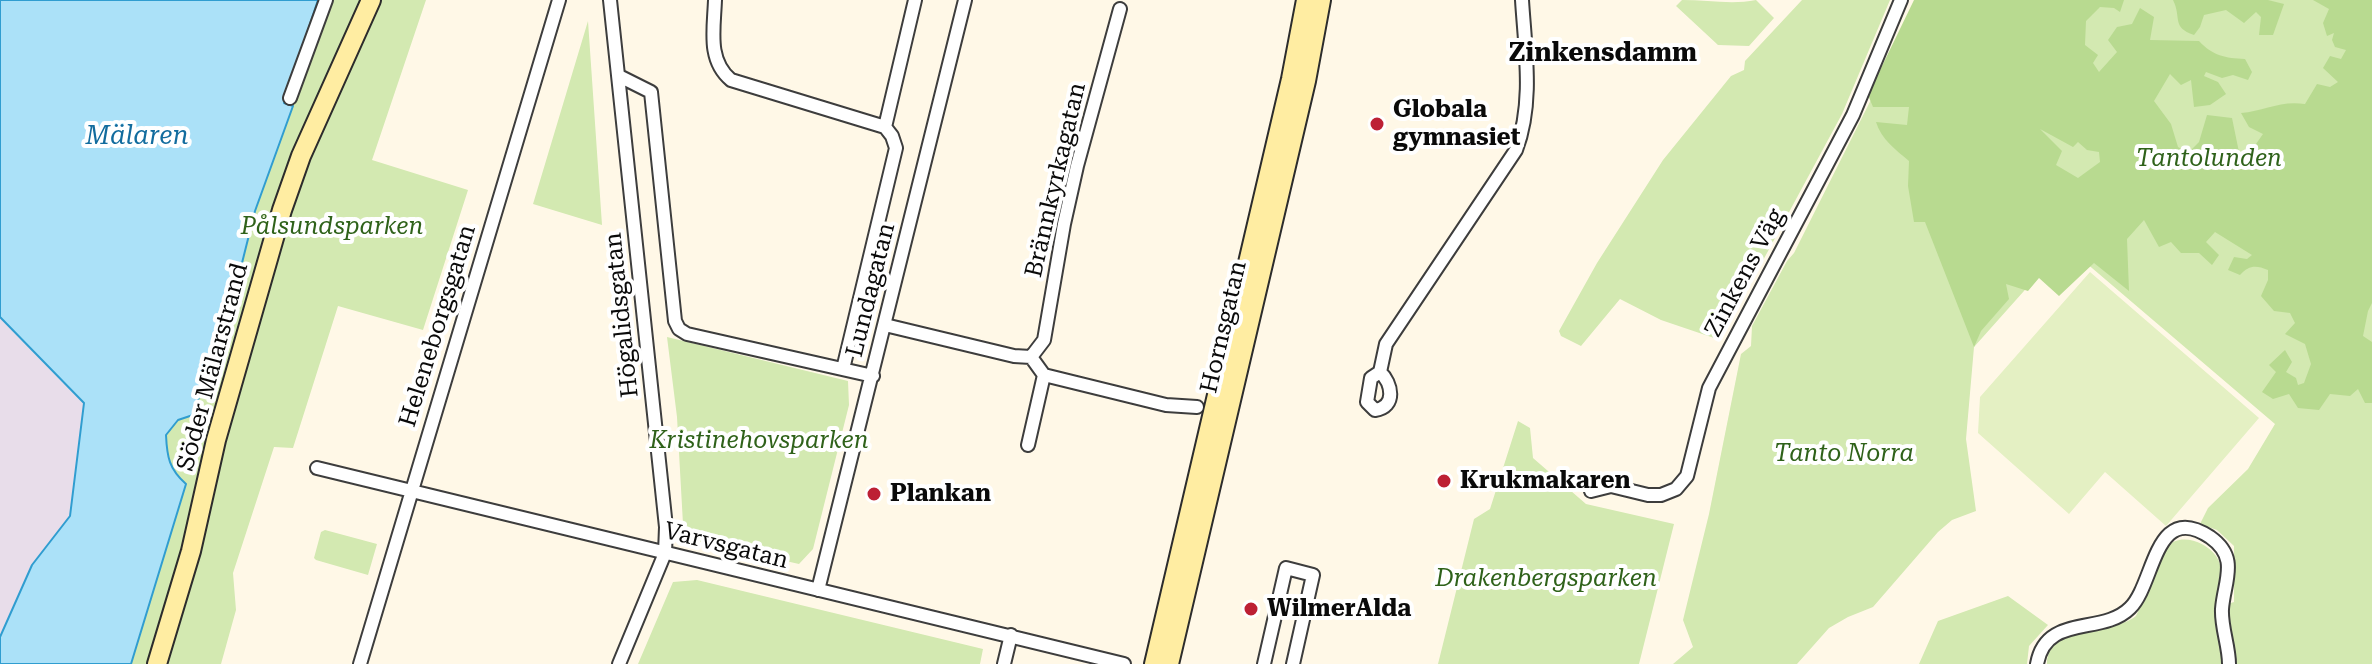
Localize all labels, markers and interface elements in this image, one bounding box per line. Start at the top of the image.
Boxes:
district label: Zinkensdamm [1509,37,1697,69]
street label: Brännkyrkagatan [1020,80,1092,280]
place label: Globala gymnasiet [1393,96,1520,152]
marker: Globala gymnasiet [1368,115,1386,133]
water label: Mälaren [85,120,189,152]
park label: Tantolunden [2136,145,2282,173]
street label: Zinkens Väg [1699,204,1791,342]
park label: Pålsundsparken [241,213,423,241]
street label: Lundagatan [840,220,902,360]
street label: Heleneborgsgatan [394,222,482,430]
street label: Högalidsgatan [599,231,645,399]
street label: Hornsgatan [1195,258,1253,396]
street label: Söder Mälarstrand [171,260,255,474]
park label: Kristinehovsparken [649,427,869,455]
park label: Tanto Norra [1774,440,1914,468]
place label: Krukmakaren [1460,467,1631,495]
marker: Krukmakaren [1435,472,1453,490]
place label: Plankan [890,480,991,508]
marker: Plankan [865,485,883,503]
street label: Varvsgatan [661,517,791,575]
park label: Drakenbergsparken [1435,565,1657,593]
place label: WilmerAlda [1267,595,1411,623]
marker: WilmerAlda [1242,600,1260,618]

